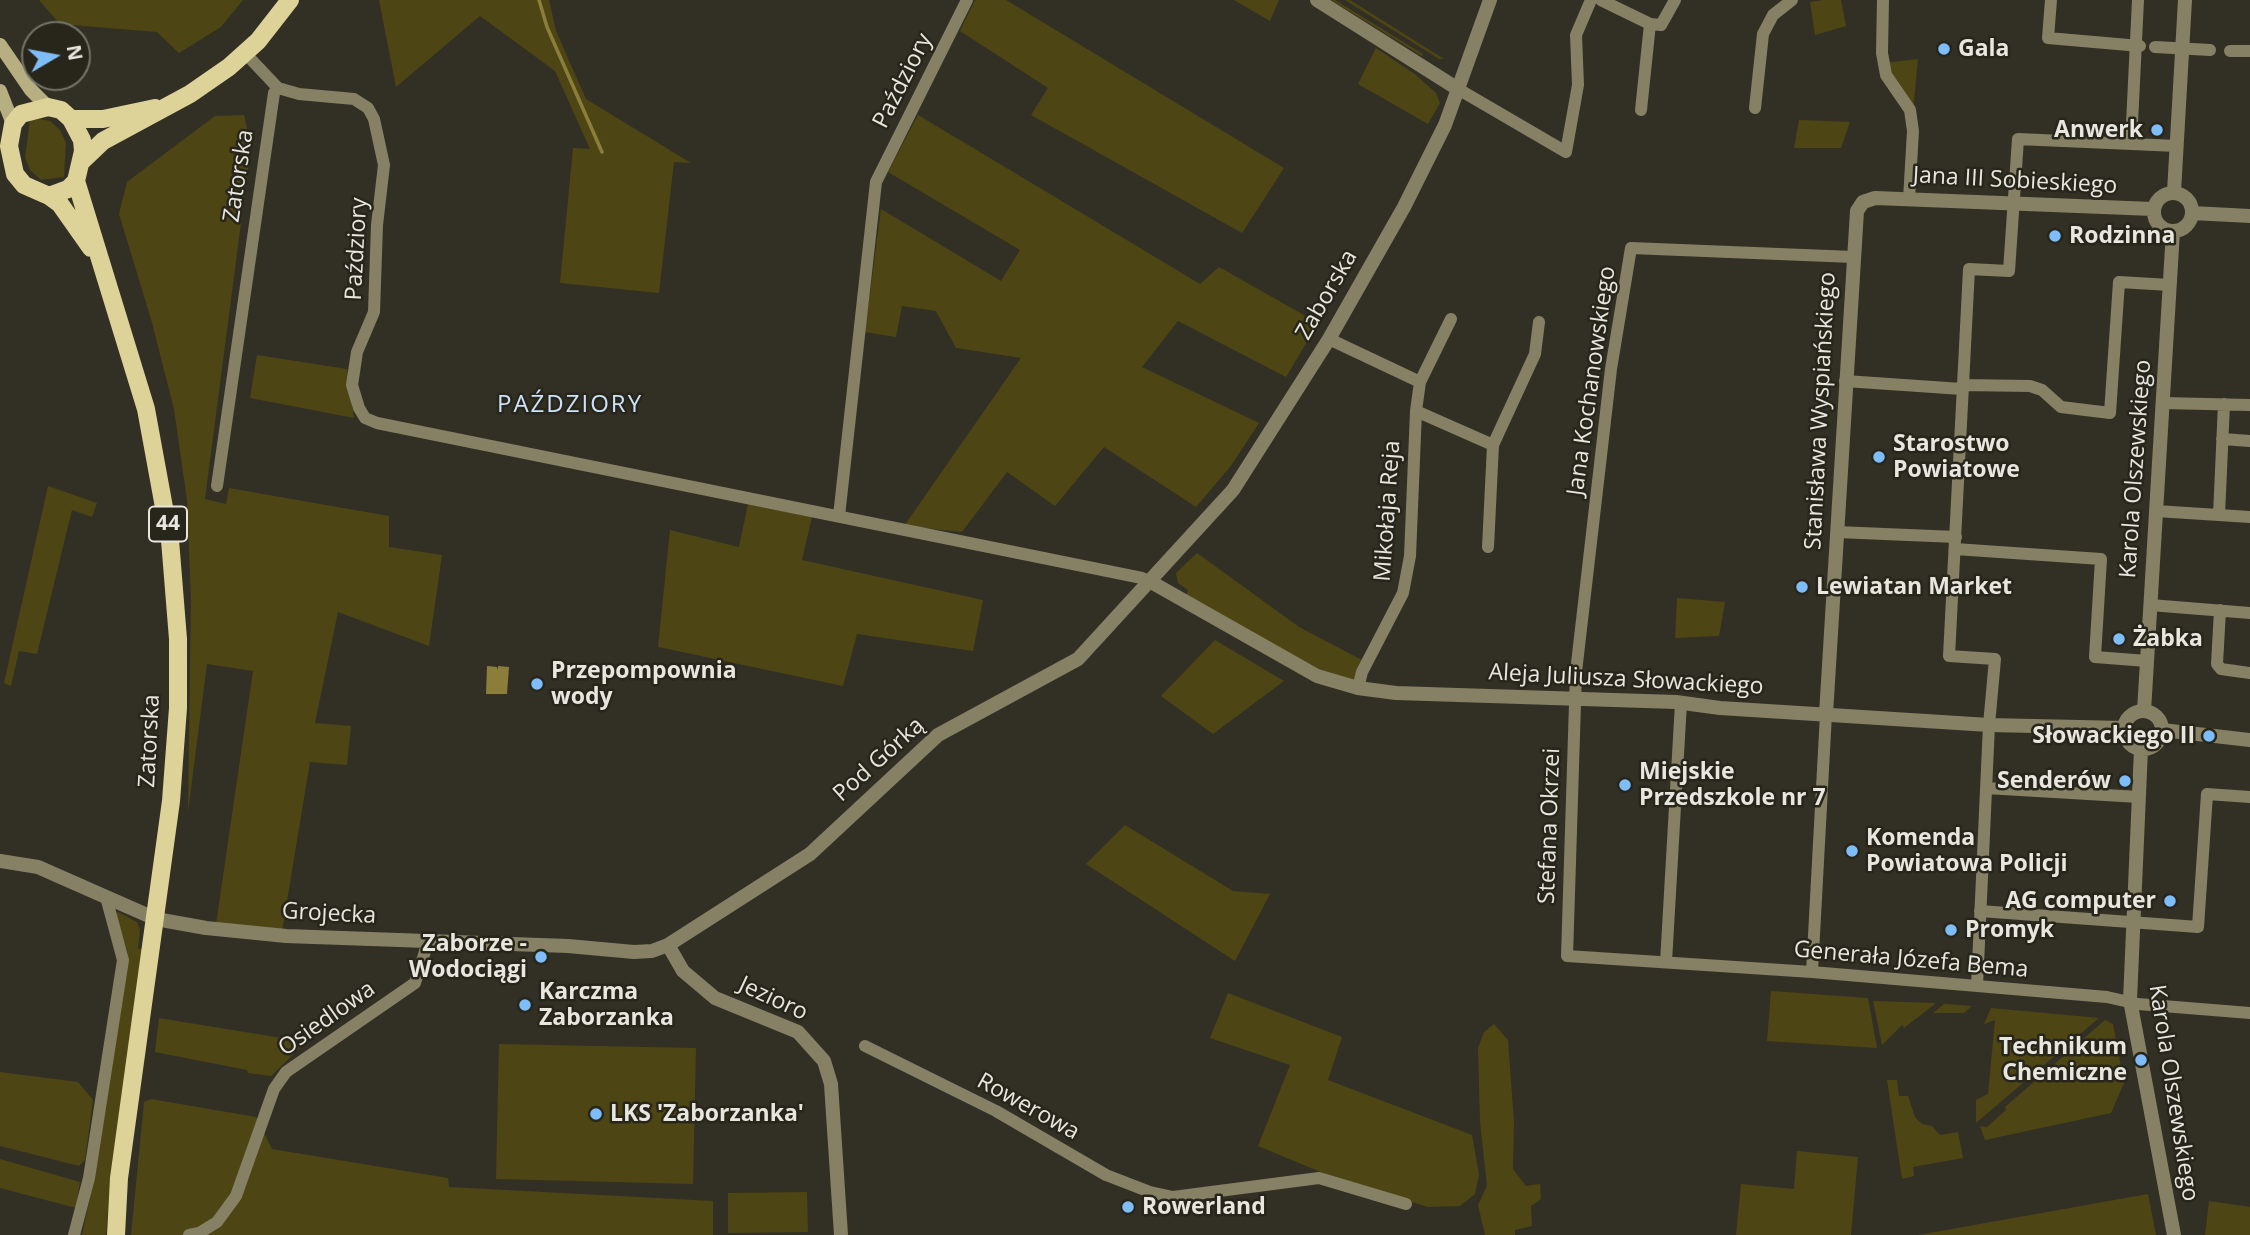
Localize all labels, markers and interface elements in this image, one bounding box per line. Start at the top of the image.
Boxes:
north arrow [21,21,91,91]
street label: Paździory [867,29,939,133]
place label: Gala [1958,35,2009,63]
marker: Gala [1936,41,1952,57]
text: N [61,43,89,63]
place label: Anwerk [2054,116,2143,144]
marker: Anwerk [2149,122,2165,138]
street label: Zatorska [218,128,260,224]
street label: Jana III Sobieskiego [1912,162,2118,200]
street label: Paździory [341,197,373,301]
place label: Rodzinna [2069,222,2175,250]
marker: Rodzinna [2047,228,2063,244]
street label: Zaborska [1290,245,1364,345]
street label: Jana Kochanowskiego [1562,264,1622,498]
street label: Stanisława Wyspiańskiego [1800,271,1842,551]
street label: Karola Olszewskiego [2115,359,2157,579]
district label: PAŹDZIORY [498,391,642,419]
place label: Starostwo Powiatowe [1893,430,2020,484]
street label: Mikołaja Reja [1369,440,1407,582]
marker: Starostwo Powiatowe [1871,449,1887,465]
road number: 44 [149,506,187,542]
place label: Lewiatan Market [1816,573,2012,601]
marker: Lewiatan Market [1794,579,1810,595]
place label: Żabka [2133,625,2203,653]
marker: Żabka [2111,631,2127,647]
place label: Przepompownia wody [551,657,737,711]
street label: Aleja Juliusza Słowackiego [1488,659,1764,701]
marker: Przepompownia wody [529,676,545,692]
street label: Zatorska [134,694,166,788]
street label: Pod Górką [828,712,930,808]
place label: Słowackiego II [2032,722,2195,750]
marker: Słowackiego II [2201,728,2217,744]
street label: Stefana Okrzei [1533,748,1567,904]
place label: Miejskie Przedszkole nr 7 [1639,758,1826,812]
place label: Senderów [1997,767,2111,795]
marker: Senderów [2117,773,2133,789]
marker: Miejskie Przedszkole nr 7 [1617,777,1633,793]
place label: Komenda Powiatowa Policji [1866,824,2068,878]
marker: Komenda Powiatowa Policji [1844,843,1860,859]
place label: AG computer [2005,887,2156,915]
marker: AG computer [2162,893,2178,909]
street label: Grojecka [281,898,377,930]
place label: Promyk [1965,916,2054,944]
marker: Promyk [1943,922,1959,938]
place label: Zaborze - Wodociągi [409,930,527,984]
street label: Generała Józefa Bema [1793,936,2029,984]
marker: Zaborze - Wodociągi [533,949,549,965]
street label: Jezioro [734,971,812,1027]
street label: Osiedlowa [273,976,381,1062]
place label: Karczma Zaborzanka [539,978,674,1032]
street label: Karola Olszewskiego [2142,983,2204,1203]
marker: Karczma Zaborzanka [517,997,533,1013]
place label: Technikum Chemiczne [1999,1033,2127,1087]
marker: Technikum Chemiczne [2133,1052,2149,1068]
street label: Rowerowa [972,1068,1084,1146]
place label: LKS 'Zaborzanka' [610,1100,804,1128]
marker: LKS 'Zaborzanka' [588,1106,604,1122]
place label: Rowerland [1142,1193,1266,1221]
marker: Rowerland [1120,1199,1136,1215]

